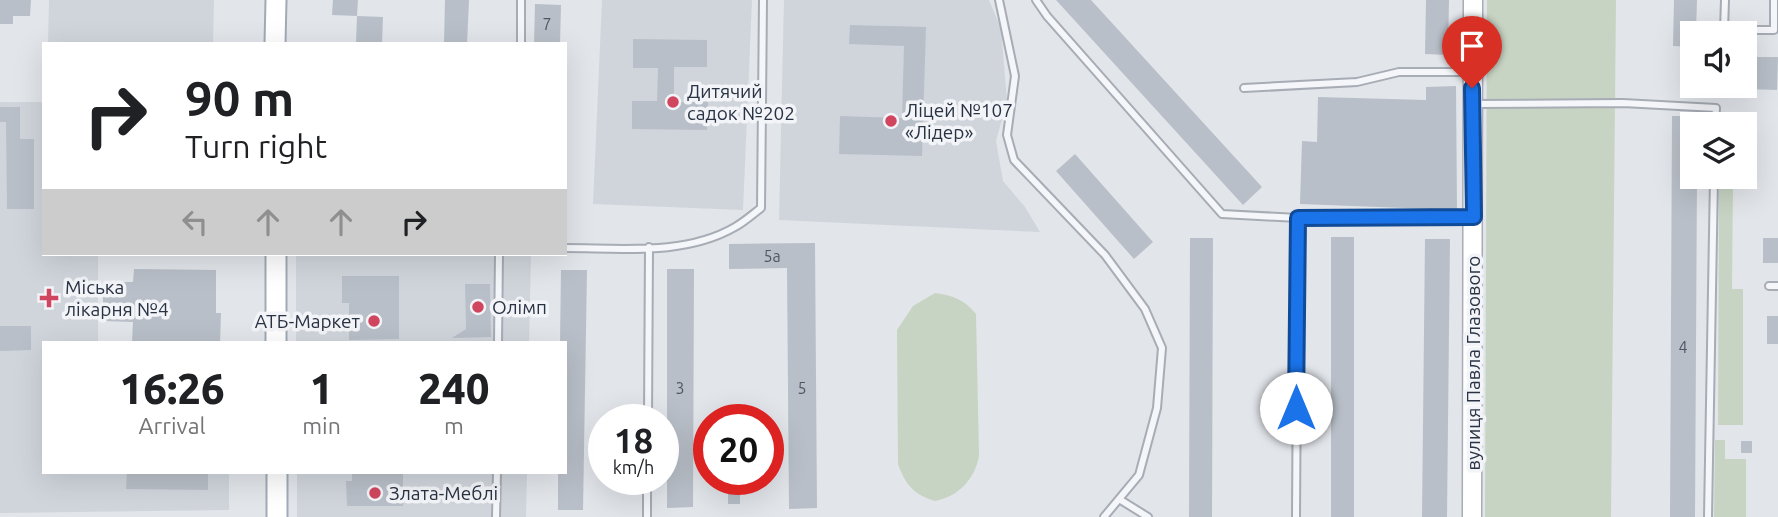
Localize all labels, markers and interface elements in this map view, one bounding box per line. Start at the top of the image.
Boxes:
house number: 7 [542,15,552,33]
pin [1442,16,1502,88]
map controls [1680,21,1757,189]
button: sound [1680,21,1757,98]
icon: arrive [1453,27,1491,65]
icon: right [70,70,161,161]
text: 90 m [185,70,294,125]
place label: Дитячий садок №202 [687,80,795,124]
marker: Дитячий садок №202 [665,94,681,110]
place label: Ліцей №107 «Лідер» [905,99,1013,143]
button: layers [1680,112,1757,189]
marker: Ліцей №107 «Лідер» [883,113,899,129]
text: Turn right [185,128,327,164]
icon: left [176,203,214,241]
icon: ahead [249,203,287,241]
icon: ahead [322,203,360,241]
icon: right [395,203,433,241]
house number: 5а [763,247,781,265]
street label: вулиця Павла Глазового [1462,256,1484,470]
place label: Міська лікарня №4 [65,276,169,320]
marker: Міська лікарня №4 [39,288,59,308]
place label: Олімп [492,296,547,318]
marker: Олімп [470,299,486,315]
place label: АТБ-Маркет [255,310,361,332]
marker: АТБ-Маркет [366,313,382,329]
house number: 4 [1678,338,1688,356]
text: 16:26 [120,365,225,412]
text: 1 [310,365,333,412]
text: 240 [418,365,489,412]
position arrow [1259,371,1333,445]
house number: 3 [675,379,685,397]
house number: 5 [797,379,807,397]
speed limit sign: 20 [693,404,784,495]
text: Arrival [139,413,206,438]
text: min [302,413,341,438]
text: m [444,413,464,438]
text: 18 [614,420,653,460]
text: km/h [613,457,654,477]
place label: Злата-Меблі [389,482,498,504]
marker: Злата-Меблі [367,485,383,501]

